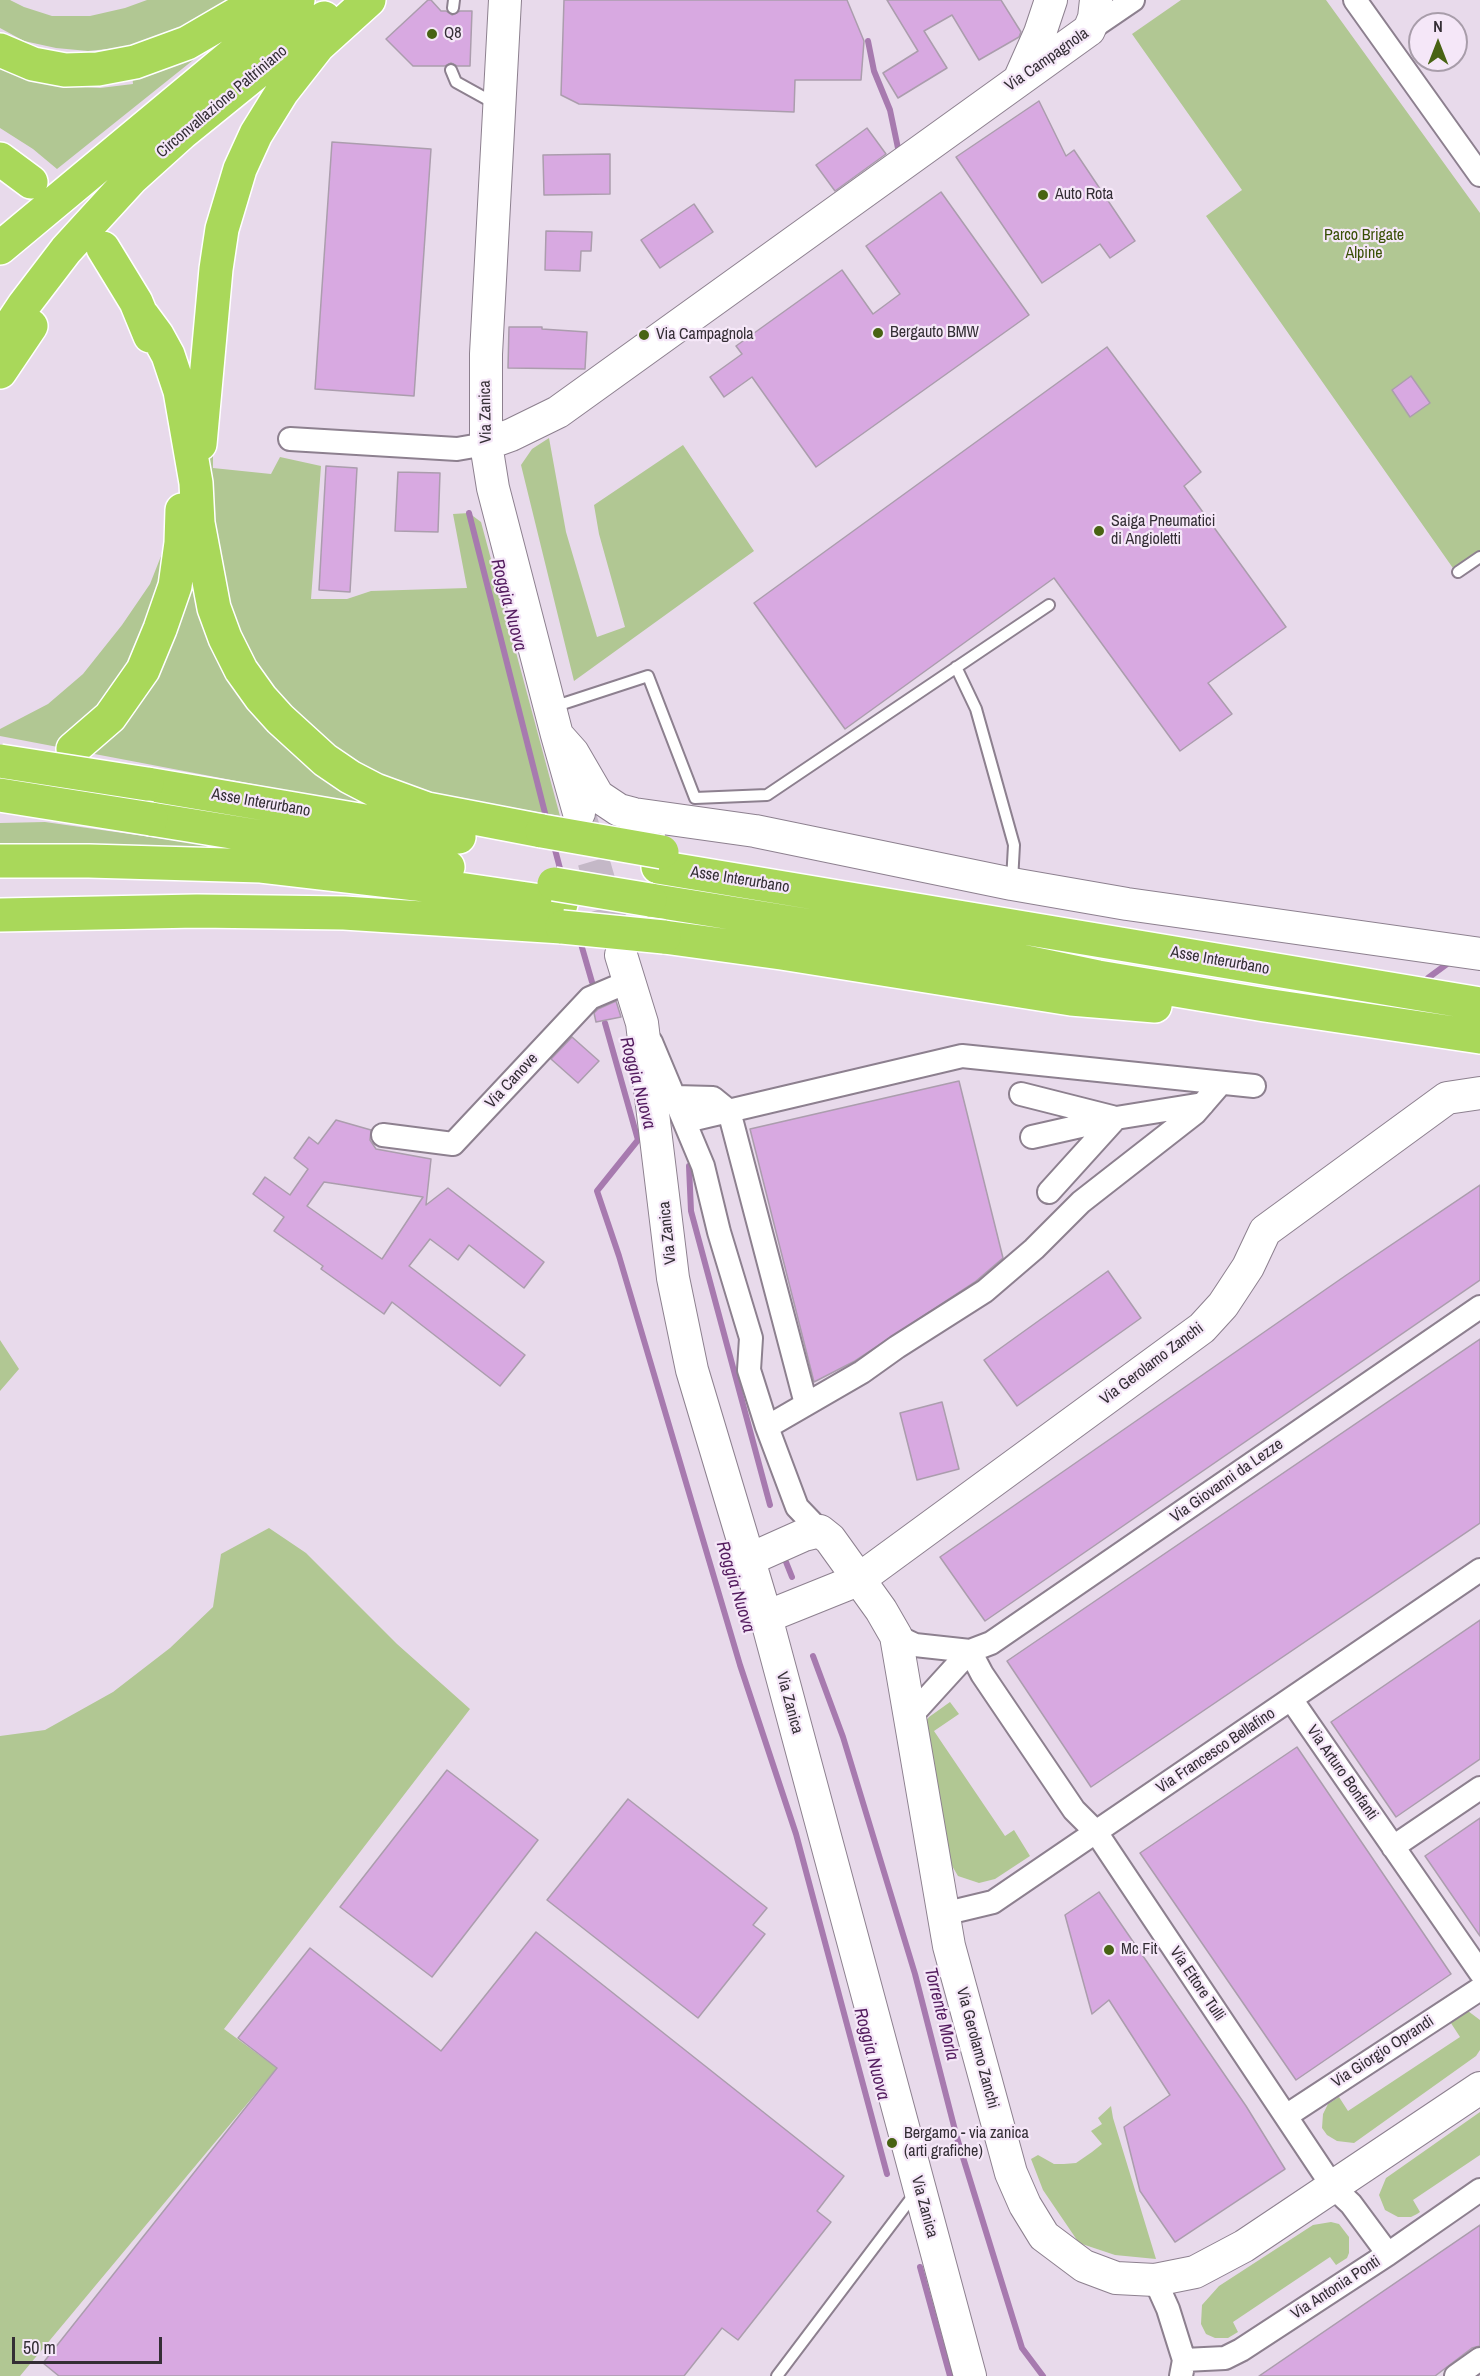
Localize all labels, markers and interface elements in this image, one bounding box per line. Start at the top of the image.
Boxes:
north arrow [1408,12,1468,72]
text: N [1433,15,1443,37]
place label: Q8 [444,24,462,44]
street label: Via Campagnola [1002,24,1092,96]
marker: Q8 [425,27,439,41]
street label: Circonvallazione Paltriniano [153,42,291,162]
place label: Auto Rota [1055,185,1113,205]
marker: Auto Rota [1036,188,1050,202]
park label: Parco Brigate Alpine [1324,226,1404,264]
place label: Bergauto BMW [890,323,979,343]
place label: Via Campagnola [656,325,754,345]
marker: Bergauto BMW [871,326,885,340]
marker: Via Campagnola [637,328,651,342]
street label: Via Zanica [476,380,496,444]
place label: Saiga Pneumatici di Angioletti [1111,512,1215,550]
marker: Saiga Pneumatici di Angioletti [1092,524,1106,538]
water label: Roggia Nuova [485,557,531,653]
street label: Asse Interurbano [210,785,312,821]
street label: Asse Interurbano [689,863,791,897]
street label: Asse Interurbano [1169,943,1271,979]
water label: Roggia Nuova [614,1035,660,1131]
street label: Via Canove [482,1049,542,1113]
street label: Via Zanica [655,1201,681,1265]
street label: Via Gerolamo Zanchi [1097,1319,1207,1409]
street label: Via Giovanni da Lezze [1167,1435,1287,1527]
water label: Roggia Nuova [711,1539,759,1635]
street label: Via Zanica [772,1670,806,1736]
street label: Via Francesco Bellafino [1153,1704,1279,1798]
street label: Via Arturo Bonfanti [1302,1722,1382,1824]
place label: Mc Fit [1121,1940,1157,1960]
marker: Mc Fit [1102,1943,1116,1957]
street label: Via Ettore Tulli [1165,1943,1229,2025]
water label: Torrente Morla [919,1965,963,2063]
street label: Via Gerolamo Zanchi [952,1985,1002,2111]
water label: Roggia Nuova [848,2006,894,2102]
street label: Via Giorgio Oprandi [1328,2012,1438,2092]
place label: Bergamo - via zanica (arti grafiche) [904,2124,1029,2162]
marker: Bergamo - via zanica (arti grafiche) [885,2136,899,2150]
street label: Via Zanica [907,2174,941,2240]
street label: Via Antonia Ponti [1288,2252,1384,2324]
scale bar [15,2325,165,2363]
text: 50 m [23,2335,56,2360]

